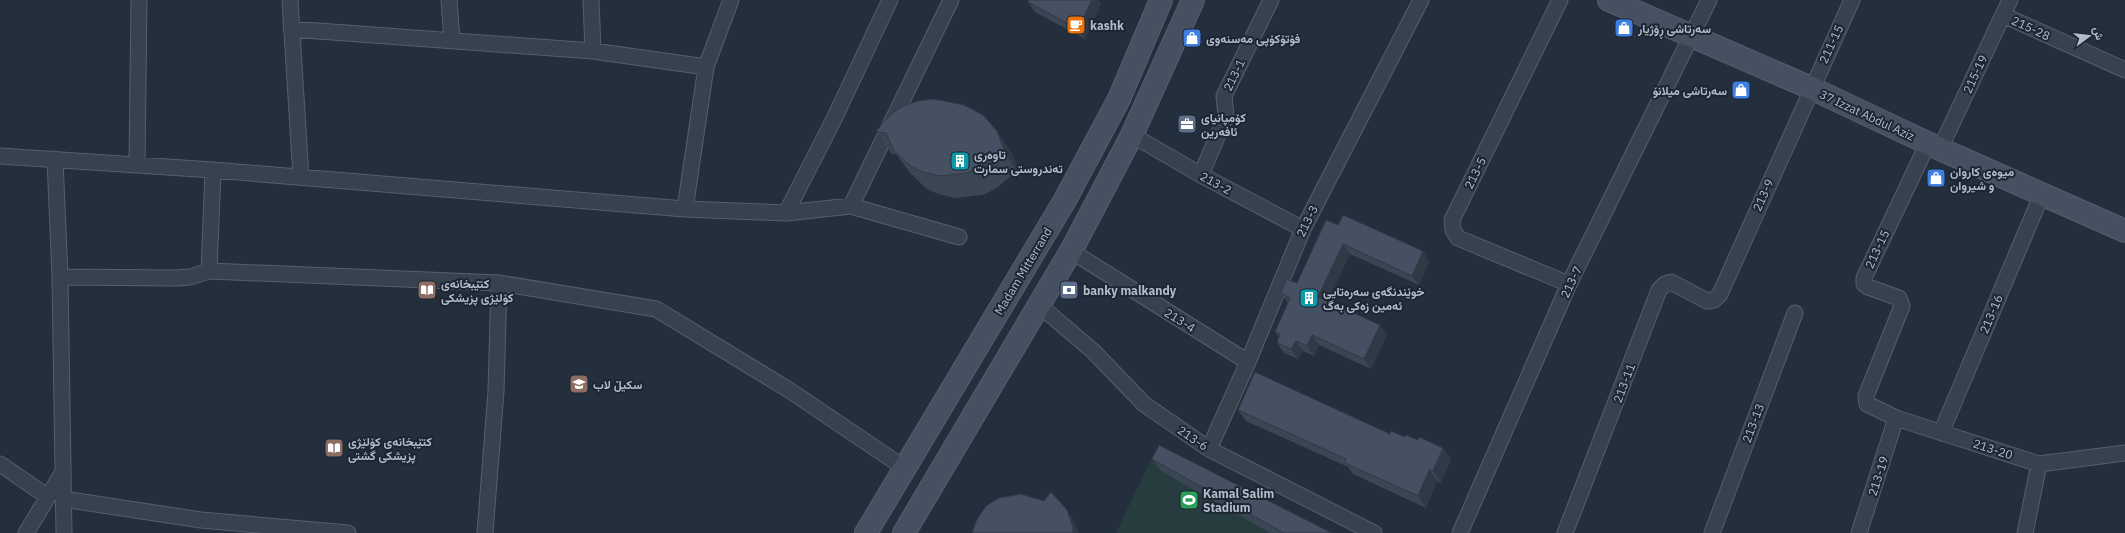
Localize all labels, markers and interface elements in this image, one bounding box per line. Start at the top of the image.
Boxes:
street label: 215-28 [2009,13,2053,43]
cafe icon: kashk [1065,14,1087,36]
north arrow [2069,16,2109,56]
shop icon: سەرتاشی ڕۆژیار [1613,17,1635,39]
place label: kashk [1090,18,1124,33]
place label: سەرتاشی ڕۆژیار [1637,21,1711,39]
street label: 211-15 [1816,22,1846,66]
text: ش [2090,25,2107,42]
shop icon: فۆتۆکۆپی مەسنەوی [1181,27,1203,49]
place label: فۆتۆکۆپی مەسنەوی [1206,31,1301,47]
street label: 215-19 [1960,52,1990,96]
street label: 213-1 [1220,57,1248,93]
shop icon: سەرتاشی میلانۆ [1730,79,1752,101]
place label: سەرتاشی میلانۆ [1653,83,1727,99]
street label: 37 Izzat Abdul Aziz [1817,86,1917,144]
place label: کۆمپانیای ئافەرین [1201,110,1246,140]
office icon: کۆمپانیای ئافەرین [1176,113,1198,135]
place label: تاوەری تەندروستی سمارت [974,147,1063,177]
building icon: تاوەری تەندروستی سمارت [949,150,971,172]
street label: 213-5 [1461,155,1489,191]
place label: میوەی کاروان و شیروان [1950,164,2015,194]
shop icon: میوەی کاروان و شیروان [1925,167,1947,189]
street label: 213-2 [1198,168,1234,198]
street label: 213-9 [1749,177,1777,213]
street label: 213-3 [1293,203,1321,239]
street label: Madam Mitterrand [991,225,1055,317]
street label: 213-15 [1862,227,1892,271]
street label: 213-7 [1557,264,1585,300]
place label: كتێبخانە‌ی كۆلێژی پزیشكی [441,276,514,306]
library icon: كتێبخانە‌ی كۆلێژی پزیشكی [416,279,438,301]
bank icon: banky malkandy [1058,279,1080,301]
place label: banky malkandy [1083,283,1177,298]
place label: خوێندنگەی سەرەتایی ئەمین زەکی بەگ [1323,284,1425,314]
building icon: خوێندنگەی سەرەتایی ئەمین زەکی بەگ [1298,287,1320,309]
street label: 213-16 [1976,292,2006,336]
street label: 213-4 [1162,305,1198,335]
street label: 213-11 [1610,361,1638,405]
school or university icon: سكیڵ لاب [568,373,590,395]
place label: سكیڵ لاب [593,377,643,392]
street label: 213-13 [1739,401,1767,445]
street label: 213-6 [1175,422,1211,454]
place label: کتێبخانەی کۆلێژی پزیشکی گشتی [348,434,432,464]
street label: 213-20 [1971,436,2015,462]
library icon: کتێبخانەی کۆلێژی پزیشکی گشتی [323,437,345,459]
street label: 213-19 [1865,454,1891,498]
place label: Kamal Salim Stadium [1203,486,1274,515]
sports icon: Kamal Salim Stadium [1178,489,1200,511]

